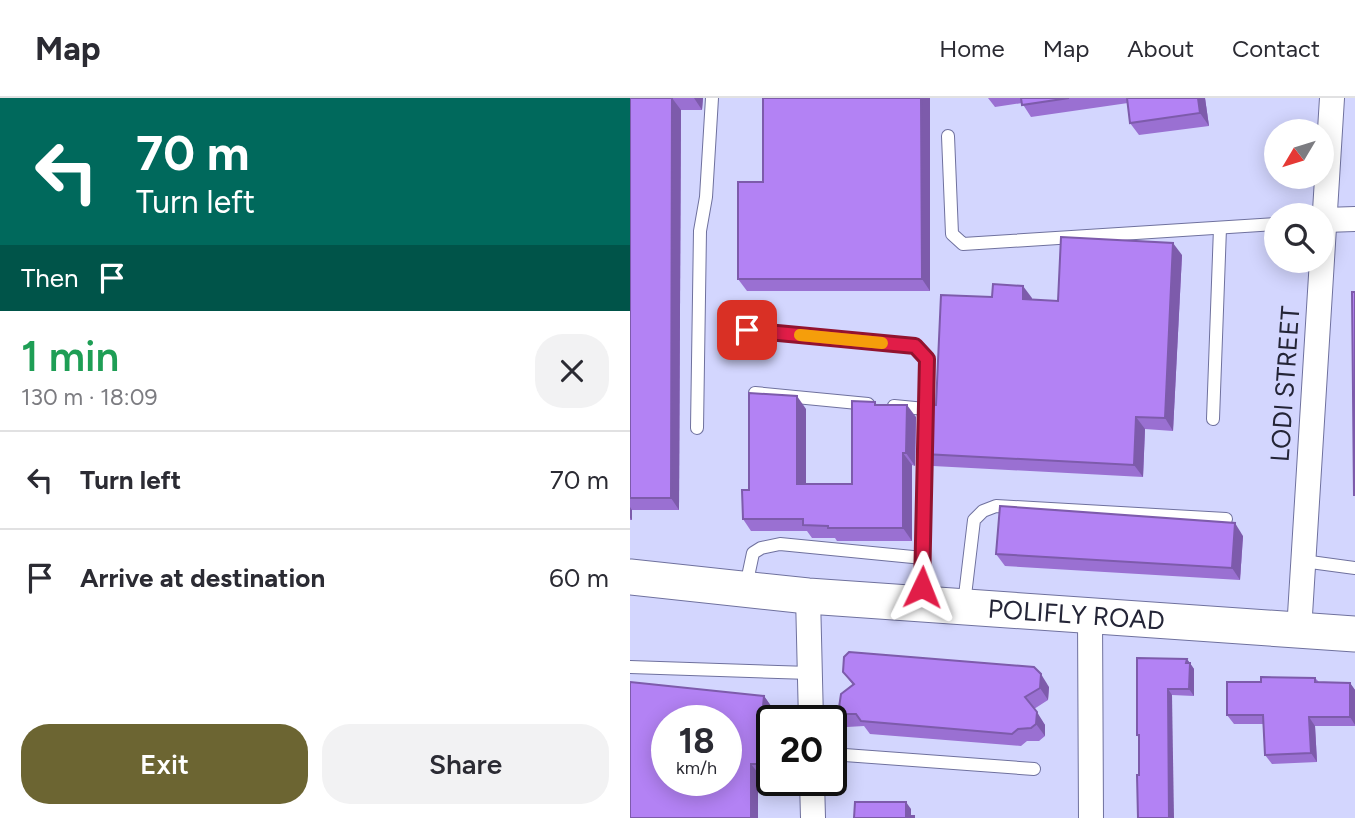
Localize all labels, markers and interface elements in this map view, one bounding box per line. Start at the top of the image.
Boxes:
text: Map [35,29,101,68]
text: Home [939,34,1005,63]
text: Map [1043,34,1089,63]
text: About [1127,34,1194,63]
text: Contact [1232,34,1320,63]
north arrow [1264,119,1334,189]
map controls [1264,119,1334,273]
text: 70 m [136,123,249,182]
icon: left [21,126,112,217]
text: Turn left [136,183,255,221]
button: search [1264,203,1334,273]
icon: arrive [93,259,131,297]
text: Then [21,262,79,294]
pin [717,300,777,360]
street label: LODI STREET [1264,304,1306,463]
icon: arrive [728,311,766,349]
text: 1 min [21,331,119,382]
button: close [535,334,609,408]
text: 130 m · 18:09 [21,383,157,411]
icon: left [21,461,59,499]
text: Turn left [80,464,181,496]
text: 70 m [550,464,609,496]
position arrow [885,550,959,624]
icon: arrive [21,559,59,597]
text: Arrive at destination [80,562,325,594]
text: 60 m [549,562,609,594]
street label: POLIFLY ROAD [987,593,1166,637]
speed limit sign: 20 [756,705,847,796]
text: 18 [678,720,715,762]
button: Exit [21,724,308,804]
button: Share [322,724,609,804]
text: km/h [676,757,717,779]

